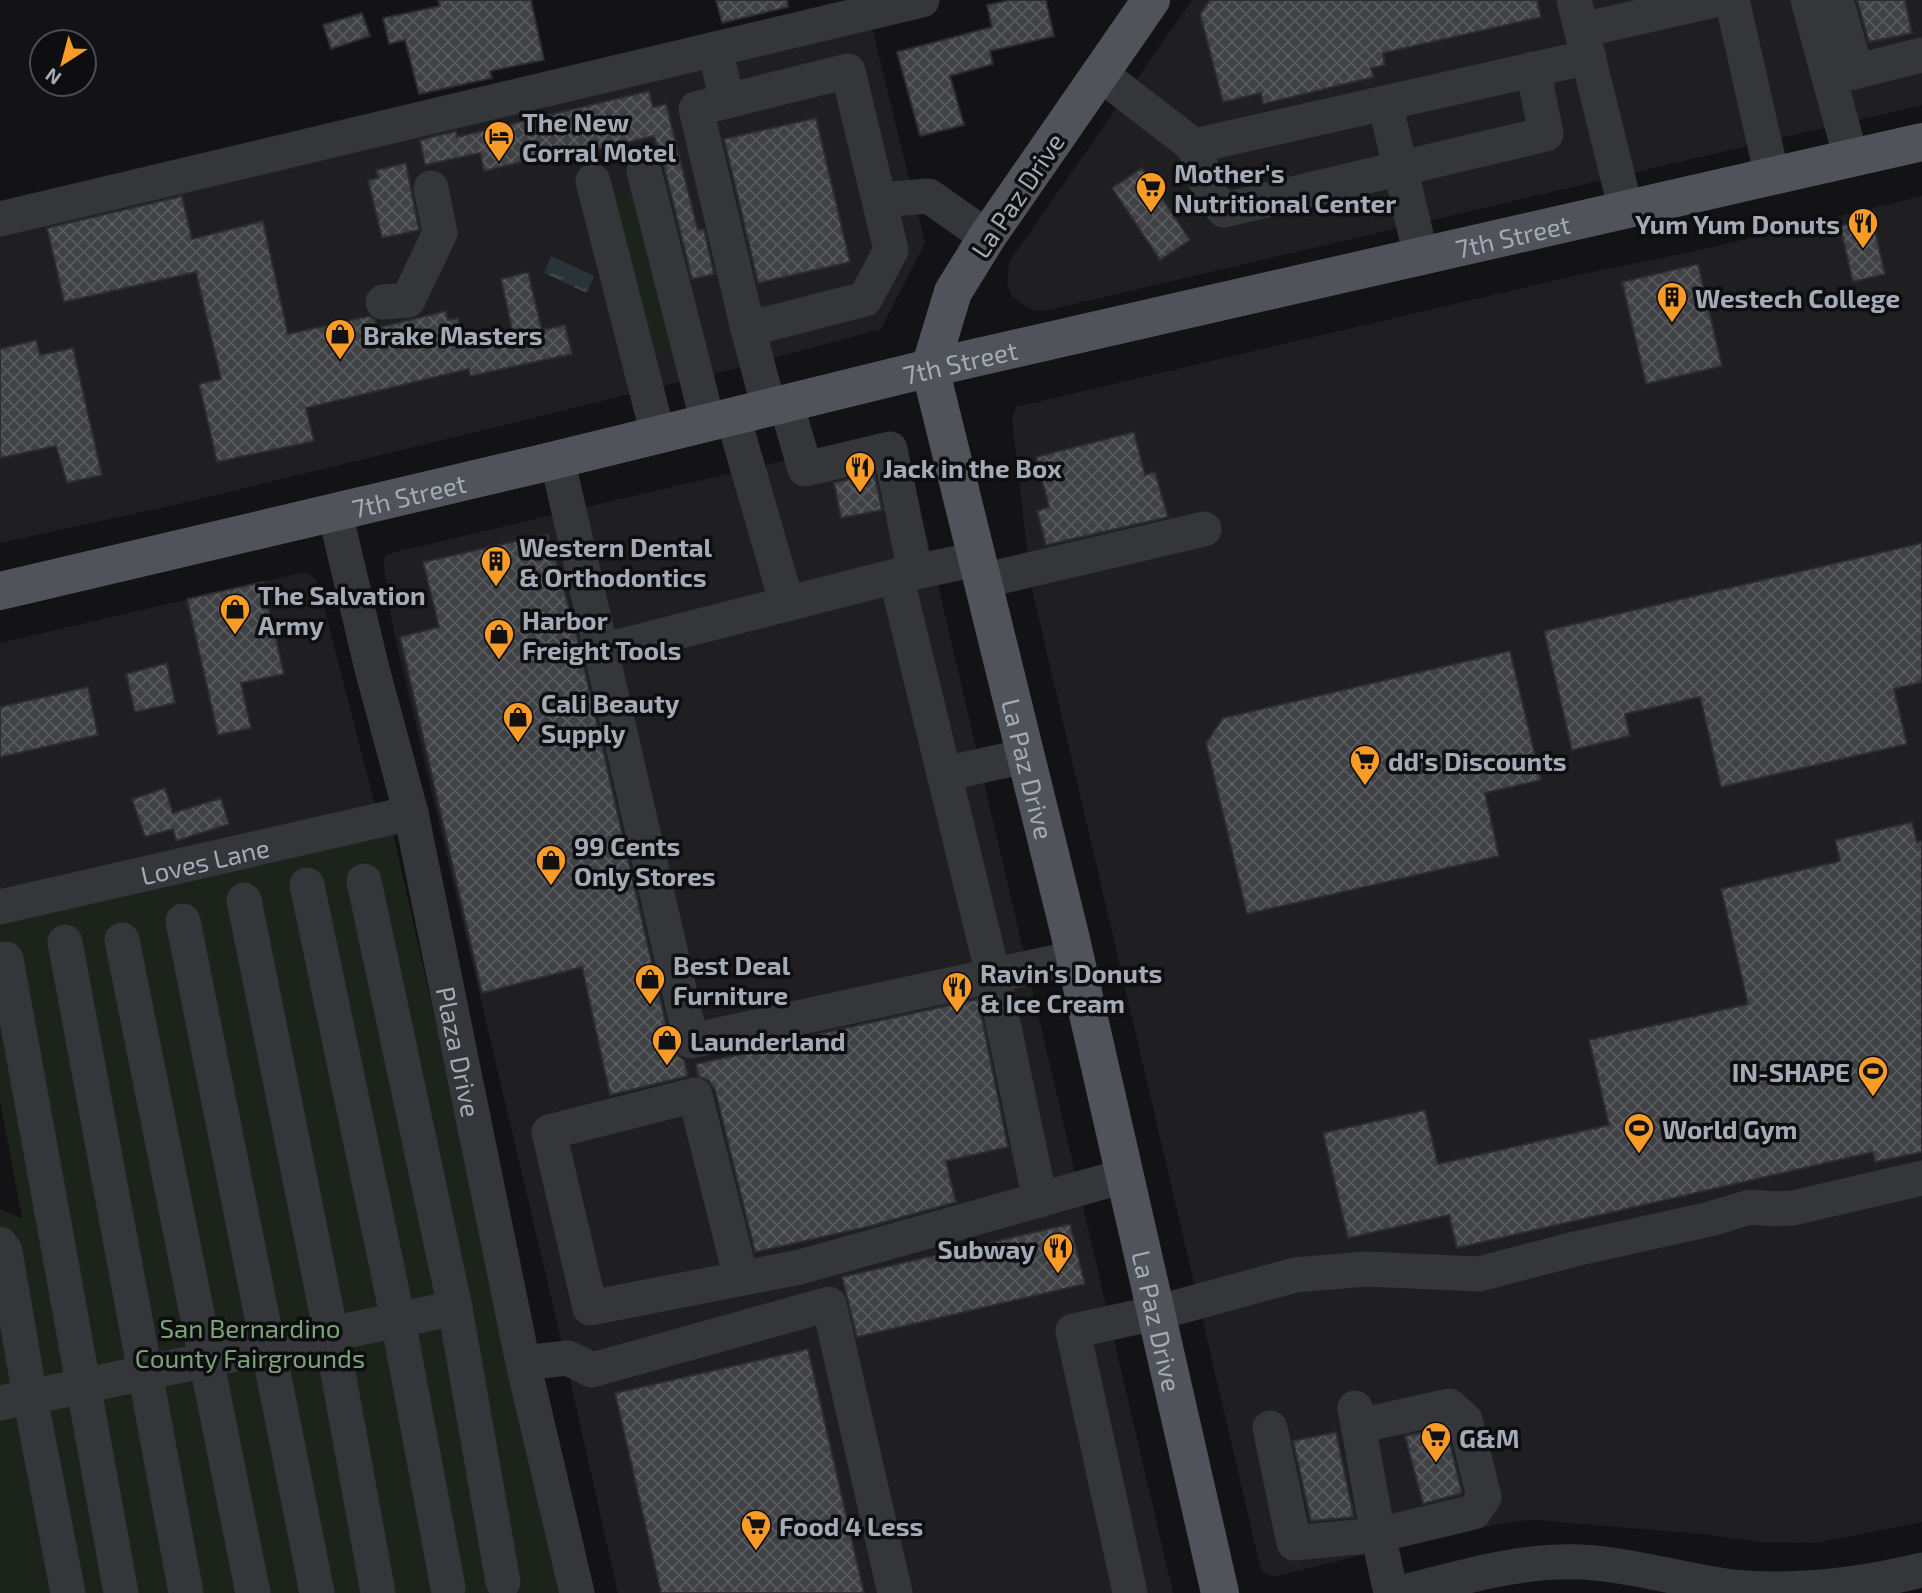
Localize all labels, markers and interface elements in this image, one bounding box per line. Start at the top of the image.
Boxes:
north arrow [28,28,98,98]
text: N [40,64,65,90]
place label: The New Corral Motel [522,106,677,167]
hotel icon: The New Corral Motel [482,119,516,163]
street label: La Paz Drive [964,127,1070,263]
place label: Mother's Nutritional Center [1174,157,1396,218]
supermarket icon: Mother's Nutritional Center [1134,170,1168,214]
restaurant icon: Yum Yum Donuts [1846,206,1880,250]
street label: 7th Street [1452,207,1573,263]
place label: Yum Yum Donuts [1635,208,1840,239]
building icon: Westech College [1655,280,1689,324]
place label: Westech College [1695,282,1900,313]
shop icon: Brake Masters [323,317,357,361]
place label: Brake Masters [363,319,542,350]
street label: 7th Street [900,333,1020,390]
restaurant icon: Jack in the Box [843,450,877,494]
place label: Jack in the Box [883,452,1062,483]
street label: 7th Street [349,466,469,523]
place label: Western Dental & Orthodontics [519,531,713,592]
building icon: Western Dental & Orthodontics [479,544,513,588]
place label: The Salvation Army [258,579,426,641]
shop icon: The Salvation Army [218,592,252,636]
place label: Harbor Freight Tools [522,604,681,665]
shop icon: Harbor Freight Tools [482,617,516,661]
place label: Cali Beauty Supply [541,687,680,749]
street label: La Paz Drive [997,695,1061,842]
shop icon: Cali Beauty Supply [501,700,535,744]
supermarket icon: dd's Discounts [1348,743,1382,787]
place label: dd's Discounts [1388,745,1567,776]
street label: Loves Lane [137,830,272,890]
place label: 99 Cents Only Stores [574,830,716,892]
shop icon: 99 Cents Only Stores [534,843,568,887]
place label: Best Deal Furniture [673,949,791,1010]
place label: Ravin's Donuts & Ice Cream [980,957,1162,1018]
shop icon: Best Deal Furniture [633,962,667,1006]
restaurant icon: Ravin's Donuts & Ice Cream [940,970,974,1014]
street label: Plaza Drive [431,984,488,1120]
shop icon: Launderland [650,1023,684,1067]
place label: Launderland [690,1025,846,1056]
sports icon: IN-SHAPE [1856,1054,1890,1098]
place label: IN-SHAPE [1732,1056,1850,1087]
sports icon: World Gym [1622,1111,1656,1155]
place label: World Gym [1662,1113,1798,1145]
restaurant icon: Subway [1041,1231,1075,1275]
place label: Subway [938,1233,1035,1265]
street label: La Paz Drive [1127,1247,1189,1394]
park label: San Bernardino County Fairgrounds [135,1312,365,1373]
supermarket icon: G&M [1419,1420,1453,1464]
place label: G&M [1459,1422,1520,1453]
supermarket icon: Food 4 Less [739,1508,773,1552]
place label: Food 4 Less [779,1510,923,1541]

